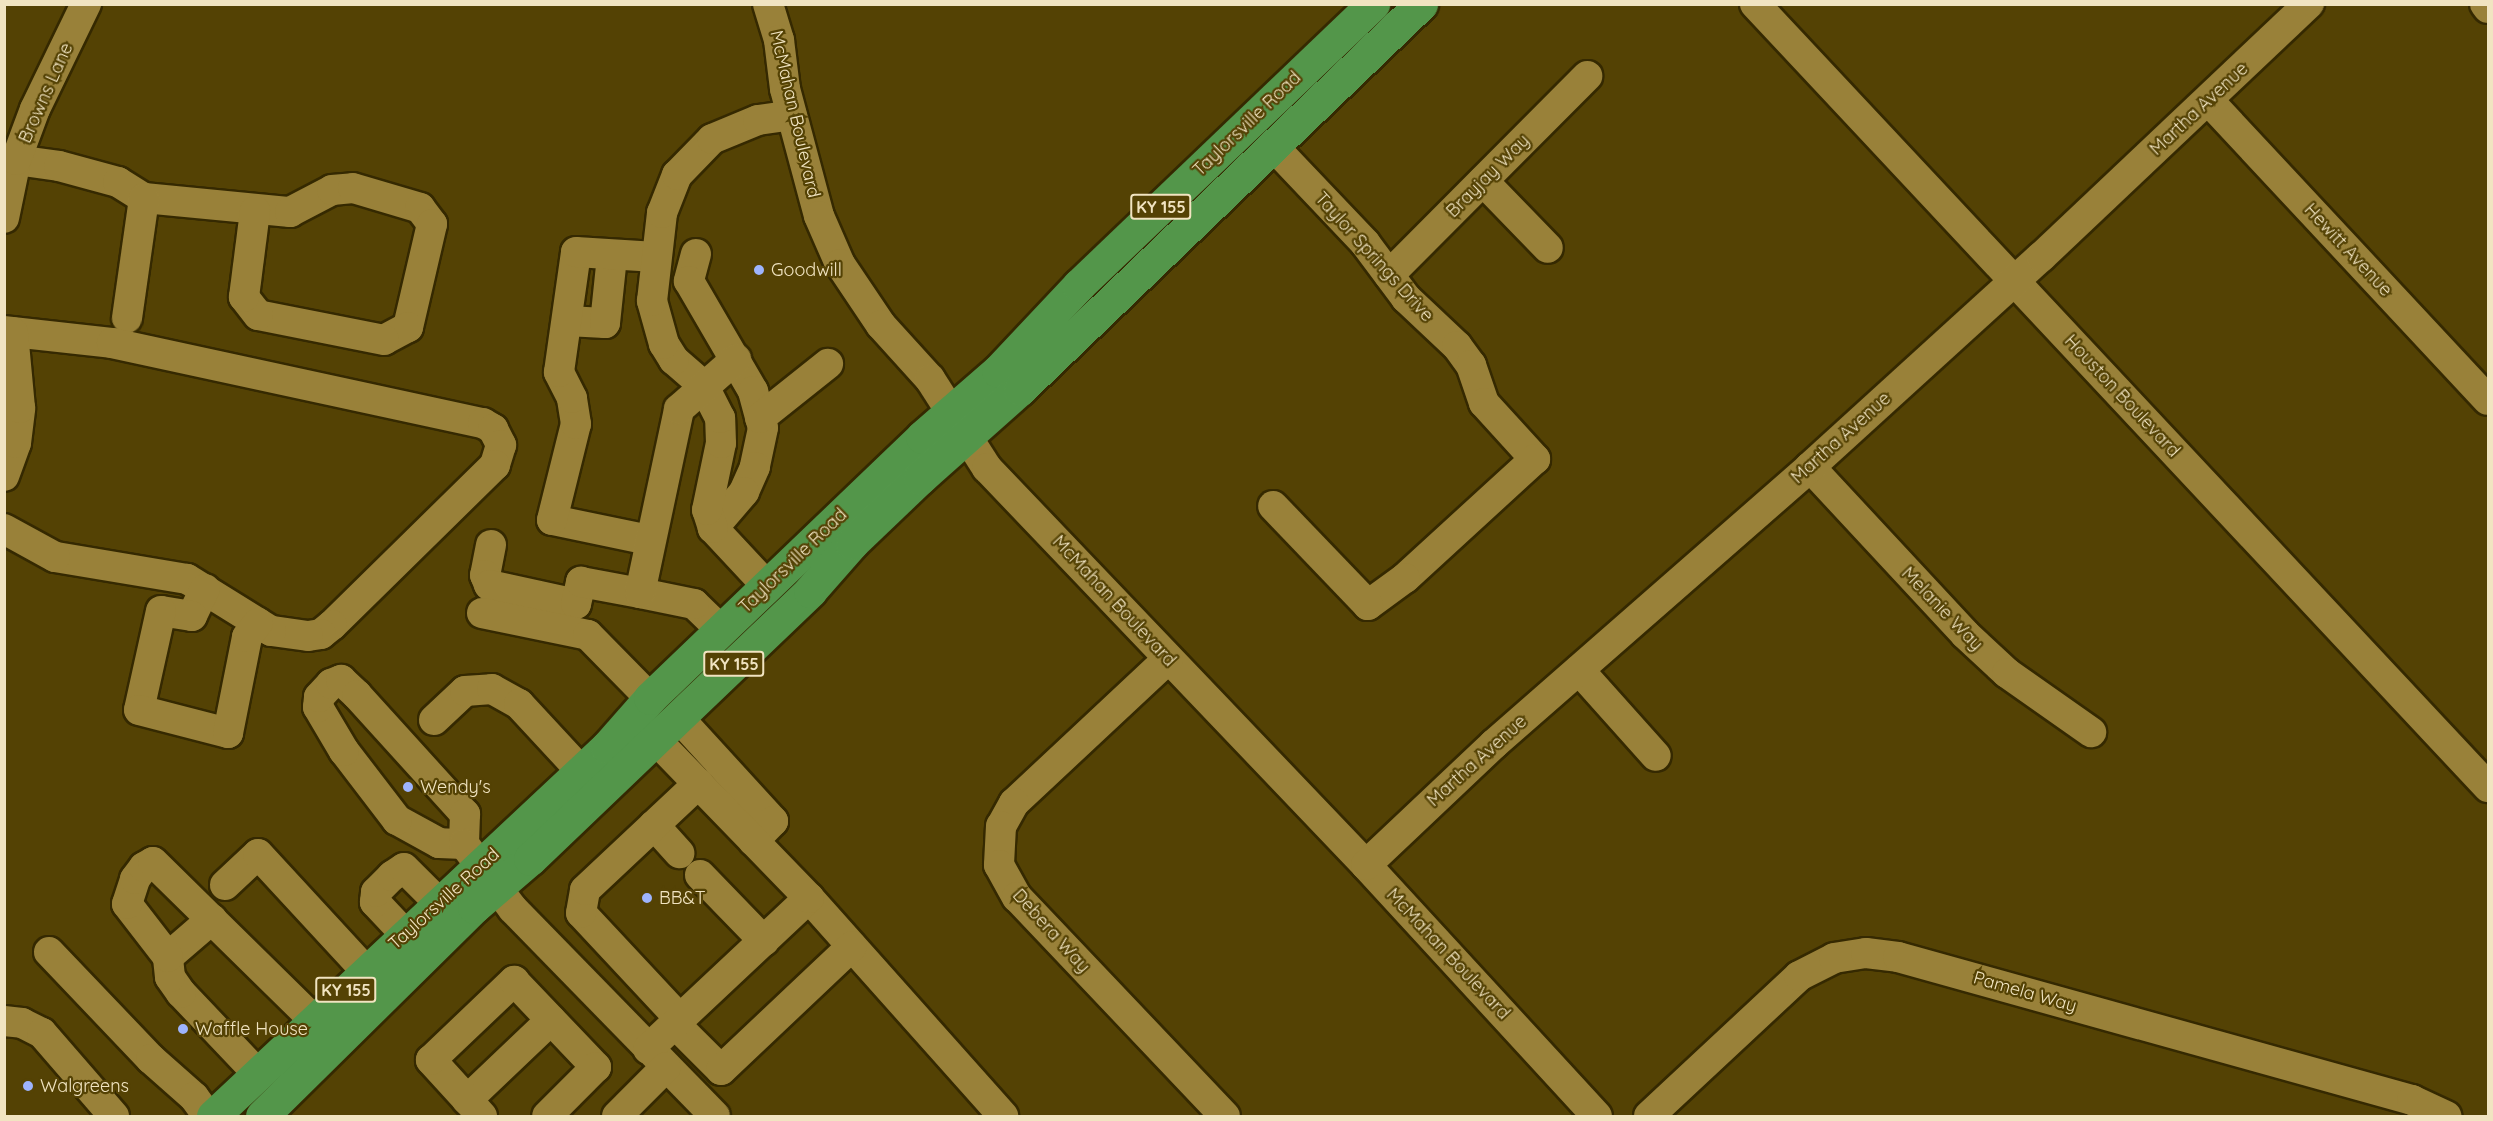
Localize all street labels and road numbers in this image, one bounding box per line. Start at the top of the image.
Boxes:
street label: McMahan Boulevard [765,28,825,200]
street label: Browns Lane [14,40,78,146]
street label: Martha Avenue [2145,58,2253,160]
street label: Taylorsville Road [1189,67,1305,181]
street label: Brayjay Way [1442,130,1534,222]
street label: Taylor Springs Drive [1310,188,1438,326]
road number: KY 155 [1130,194,1192,220]
street label: Hewitt Avenue [2299,199,2397,301]
street label: Houston Boulevard [2060,330,2184,462]
street label: Martha Avenue [1787,388,1895,488]
street label: Taylorsville Road [735,504,851,618]
street label: McMahan Boulevard [1048,531,1180,671]
street label: Melanie Way [1897,563,1987,655]
road number: KY 155 [702,651,766,677]
street label: Martha Avenue [1423,711,1531,811]
street label: Taylorsville Road [384,844,504,954]
street label: McMahan Boulevard [1382,884,1514,1024]
street label: Debera Way [1008,885,1094,977]
street label: Pamela Way [1971,967,2079,1017]
road number: KY 155 [314,977,378,1003]

